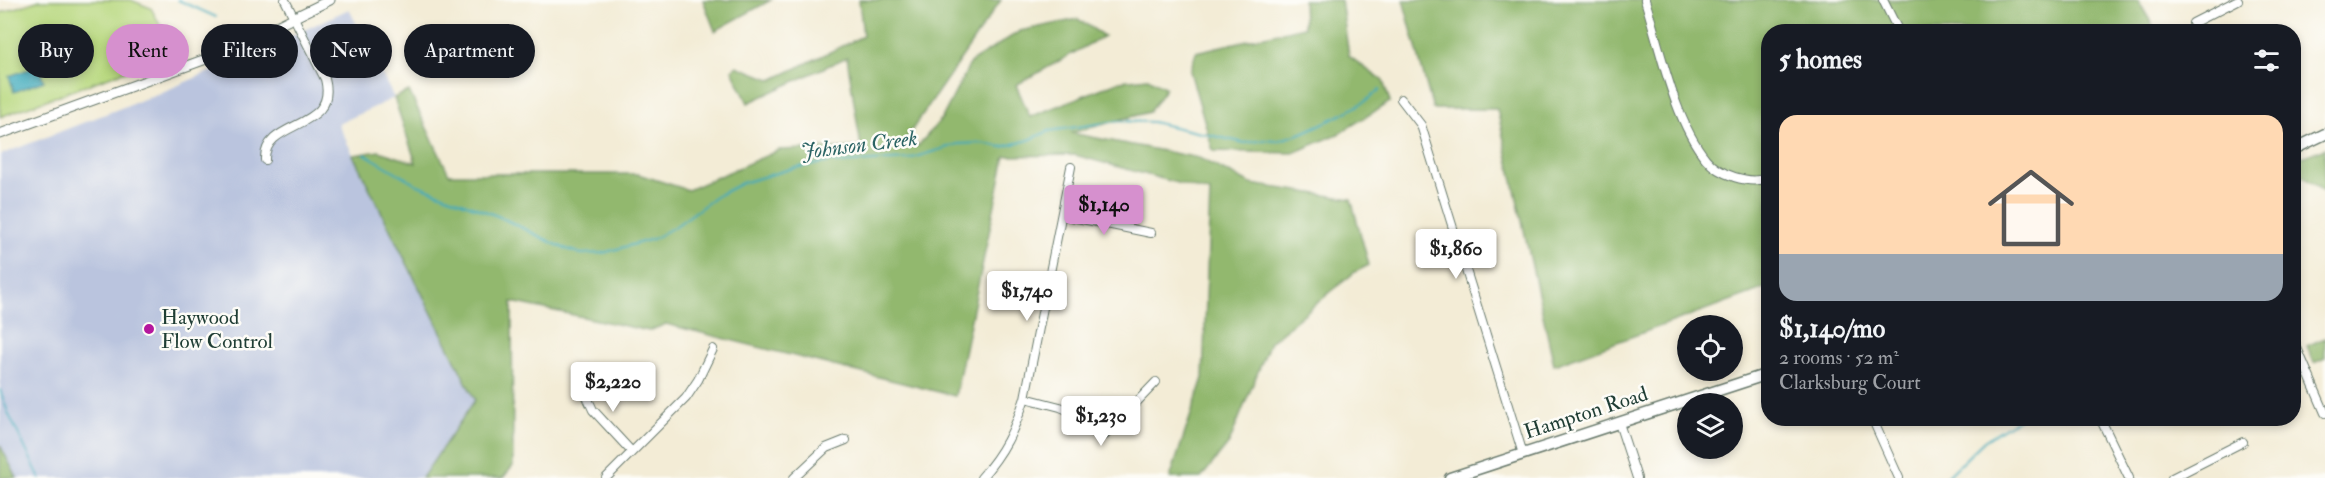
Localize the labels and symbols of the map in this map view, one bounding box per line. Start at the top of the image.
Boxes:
water label: Johnson Creek [799,124,919,166]
pin: $1,140 [1055,185,1153,236]
pin: $1,860 [1407,229,1505,280]
pin: $1,740 [978,271,1076,322]
place label: Haywood Flow Control [161,304,274,355]
marker: Haywood Flow Control [142,322,156,336]
pin: $2,220 [564,362,662,413]
street label: Hampton Road [1521,380,1652,446]
pin: $1,230 [1052,396,1150,447]

